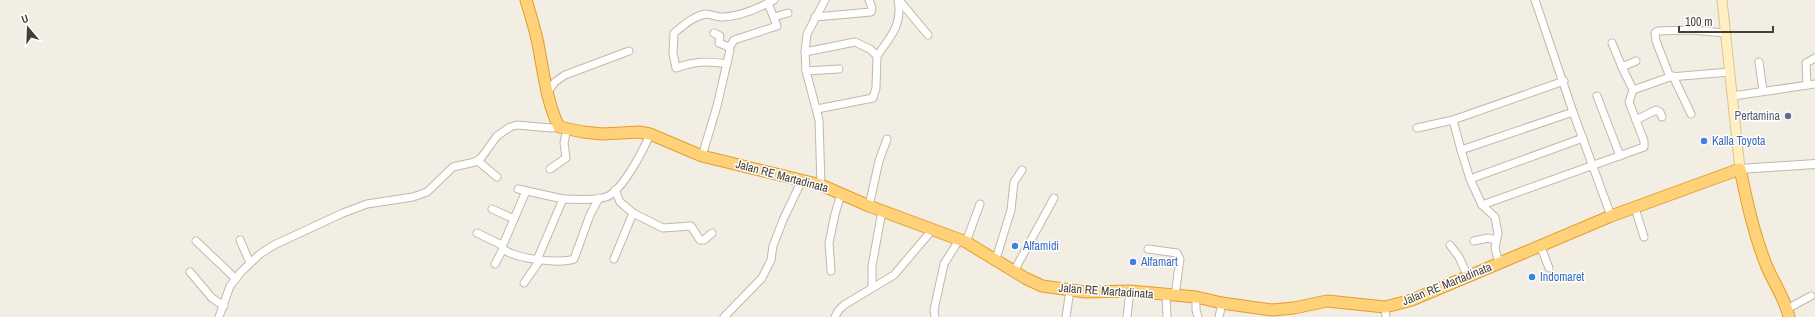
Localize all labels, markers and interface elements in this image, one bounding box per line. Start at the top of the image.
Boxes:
north arrow [8,8,48,48]
scale bar [1679,8,1773,34]
text: U [19,11,30,26]
text: 100 m [1685,14,1712,30]
place label: Pertamina [1735,108,1781,124]
marker: Pertamina [1783,111,1793,121]
place label: Kalla Toyota [1712,133,1766,149]
marker: Kalla Toyota [1699,136,1709,146]
street label: Jalan RE Martadinata [734,156,831,196]
place label: Alfamidi [1022,238,1059,254]
marker: Alfamidi [1010,241,1020,251]
place label: Alfamart [1140,254,1178,270]
marker: Alfamart [1128,257,1138,267]
street label: Jalan RE Martadinata [1400,259,1495,309]
place label: Indomaret [1540,269,1585,285]
marker: Indomaret [1527,272,1537,282]
street label: Jalan RE Martadinata [1058,280,1155,302]

